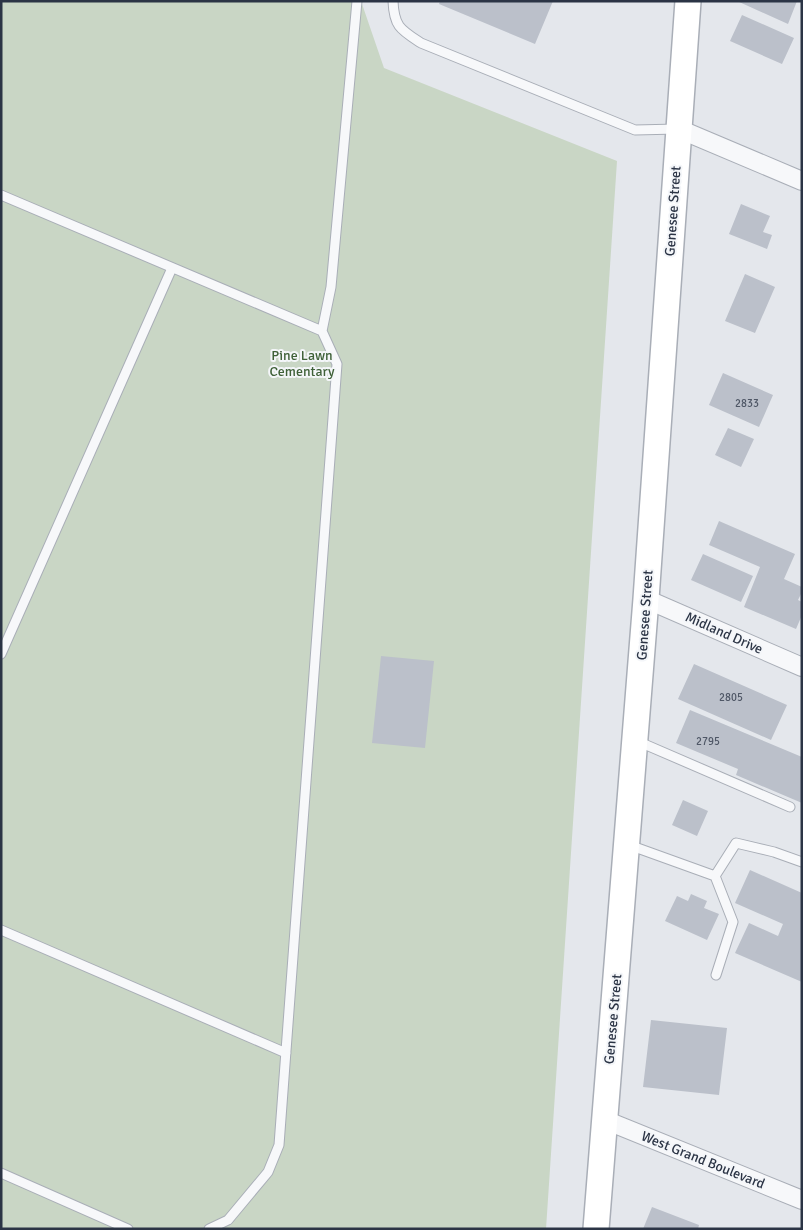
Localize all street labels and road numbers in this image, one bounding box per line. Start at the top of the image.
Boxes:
street label: Genesee Street [661,165,685,257]
street label: Genesee Street [633,569,657,661]
street label: Midland Drive [683,608,765,658]
street label: Genesee Street [601,973,625,1065]
street label: West Grand Boulevard [639,1127,767,1193]

